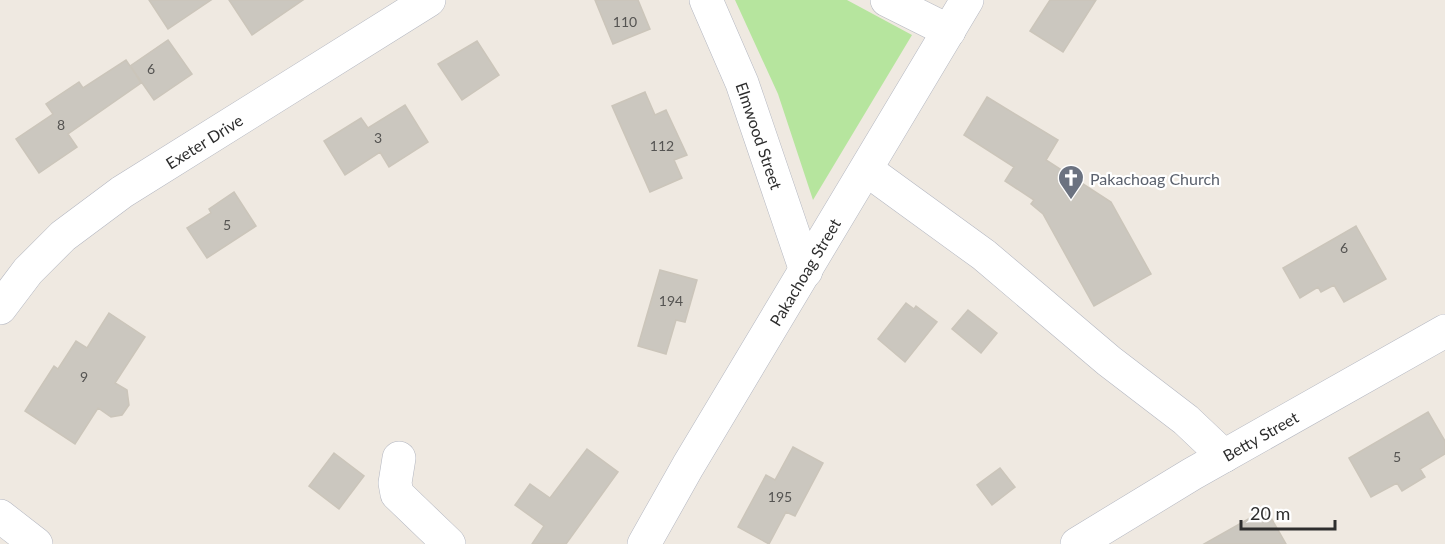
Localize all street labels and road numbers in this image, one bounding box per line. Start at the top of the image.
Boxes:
street label: Elmwood Street [733,80,787,192]
street label: Exeter Drive [162,110,246,172]
street label: Pakachoag Street [765,214,844,329]
street label: Betty Street [1219,406,1302,464]

